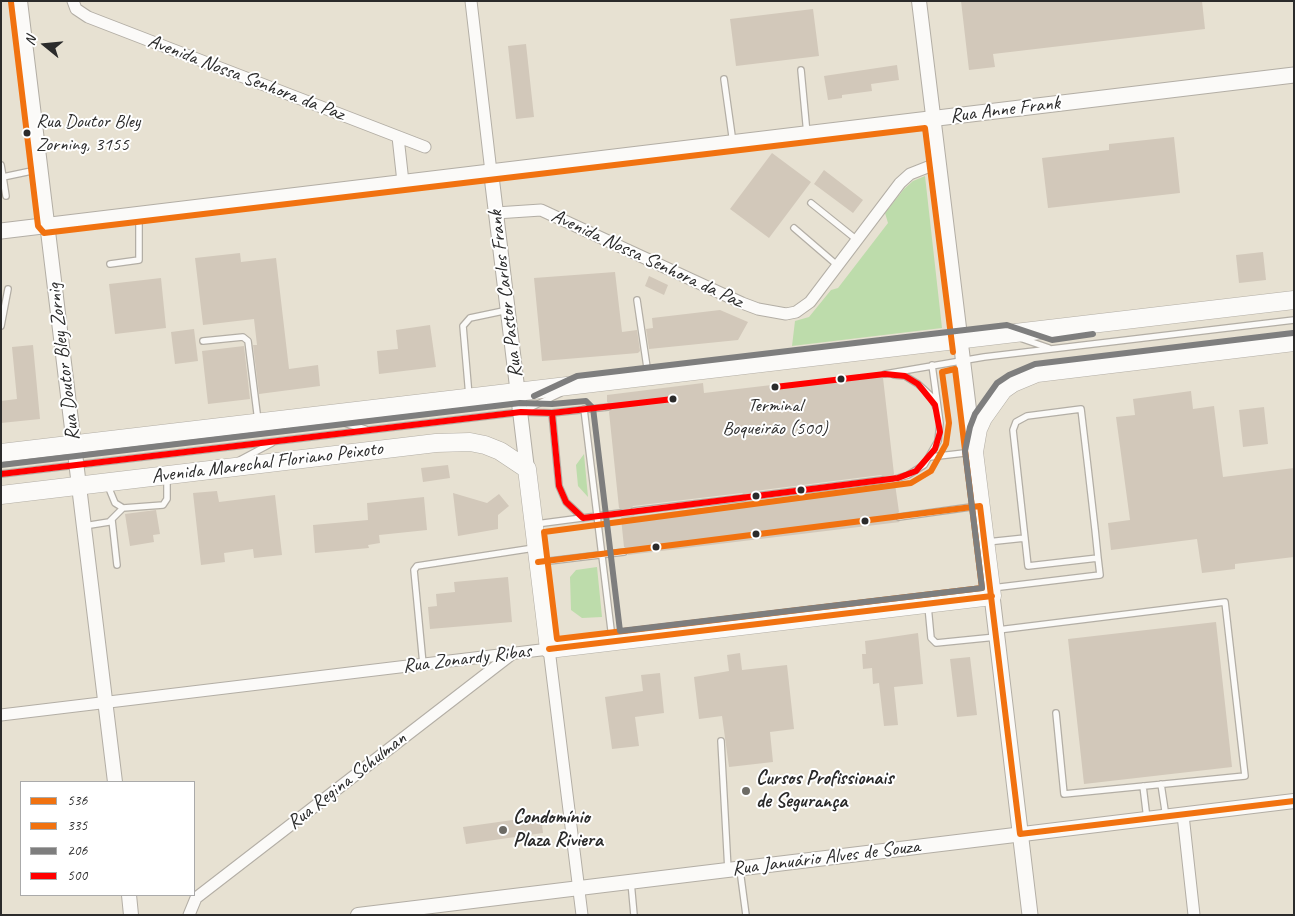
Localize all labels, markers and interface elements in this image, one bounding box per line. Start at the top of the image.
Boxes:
north arrow [20,20,70,70]
street label: Avenida Nossa Senhora da Paz [144,29,348,127]
text: N [21,34,40,47]
street label: Rua Anne Frank [949,91,1061,129]
place label: Rua Doutor Bley Zorning, 3155 [36,111,140,155]
marker: Rua Doutor Bley Zorning, 3155 [22,128,32,138]
street label: Avenida Nossa Senhora da Paz [547,204,747,314]
street label: Rua Pastor Carlos Frank [484,209,528,379]
street label: Rua Doutor Bley Zornig [42,282,86,442]
unlabelled marker [836,374,846,384]
marker: Terminal Boqueirão (500) [770,382,780,392]
unlabelled marker [668,394,678,404]
place label: Terminal Boqueirão (500) [722,395,828,439]
street label: Avenida Marechal Floriano Peixoto [150,437,384,489]
unlabelled marker [796,485,806,495]
unlabelled marker [751,491,761,501]
unlabelled marker [860,516,870,526]
unlabelled marker [751,529,761,539]
unlabelled marker [651,542,661,552]
street label: Rua Zonardy Ribas [401,639,533,679]
street label: Rua Regina Schulman [283,727,411,835]
place label: Cursos Profissionais de Segurança [756,767,893,814]
legend [20,781,195,896]
marker: Cursos Profissionais de Segurança [740,785,752,797]
text: 536 [67,791,87,810]
place label: Condomínio Plaza Riviera [513,806,603,853]
text: 335 [67,816,87,835]
marker: Condomínio Plaza Riviera [497,824,509,836]
street label: Rua Januário Alves de Souza [731,835,921,881]
text: 206 [67,841,87,860]
text: 500 [67,866,87,885]

